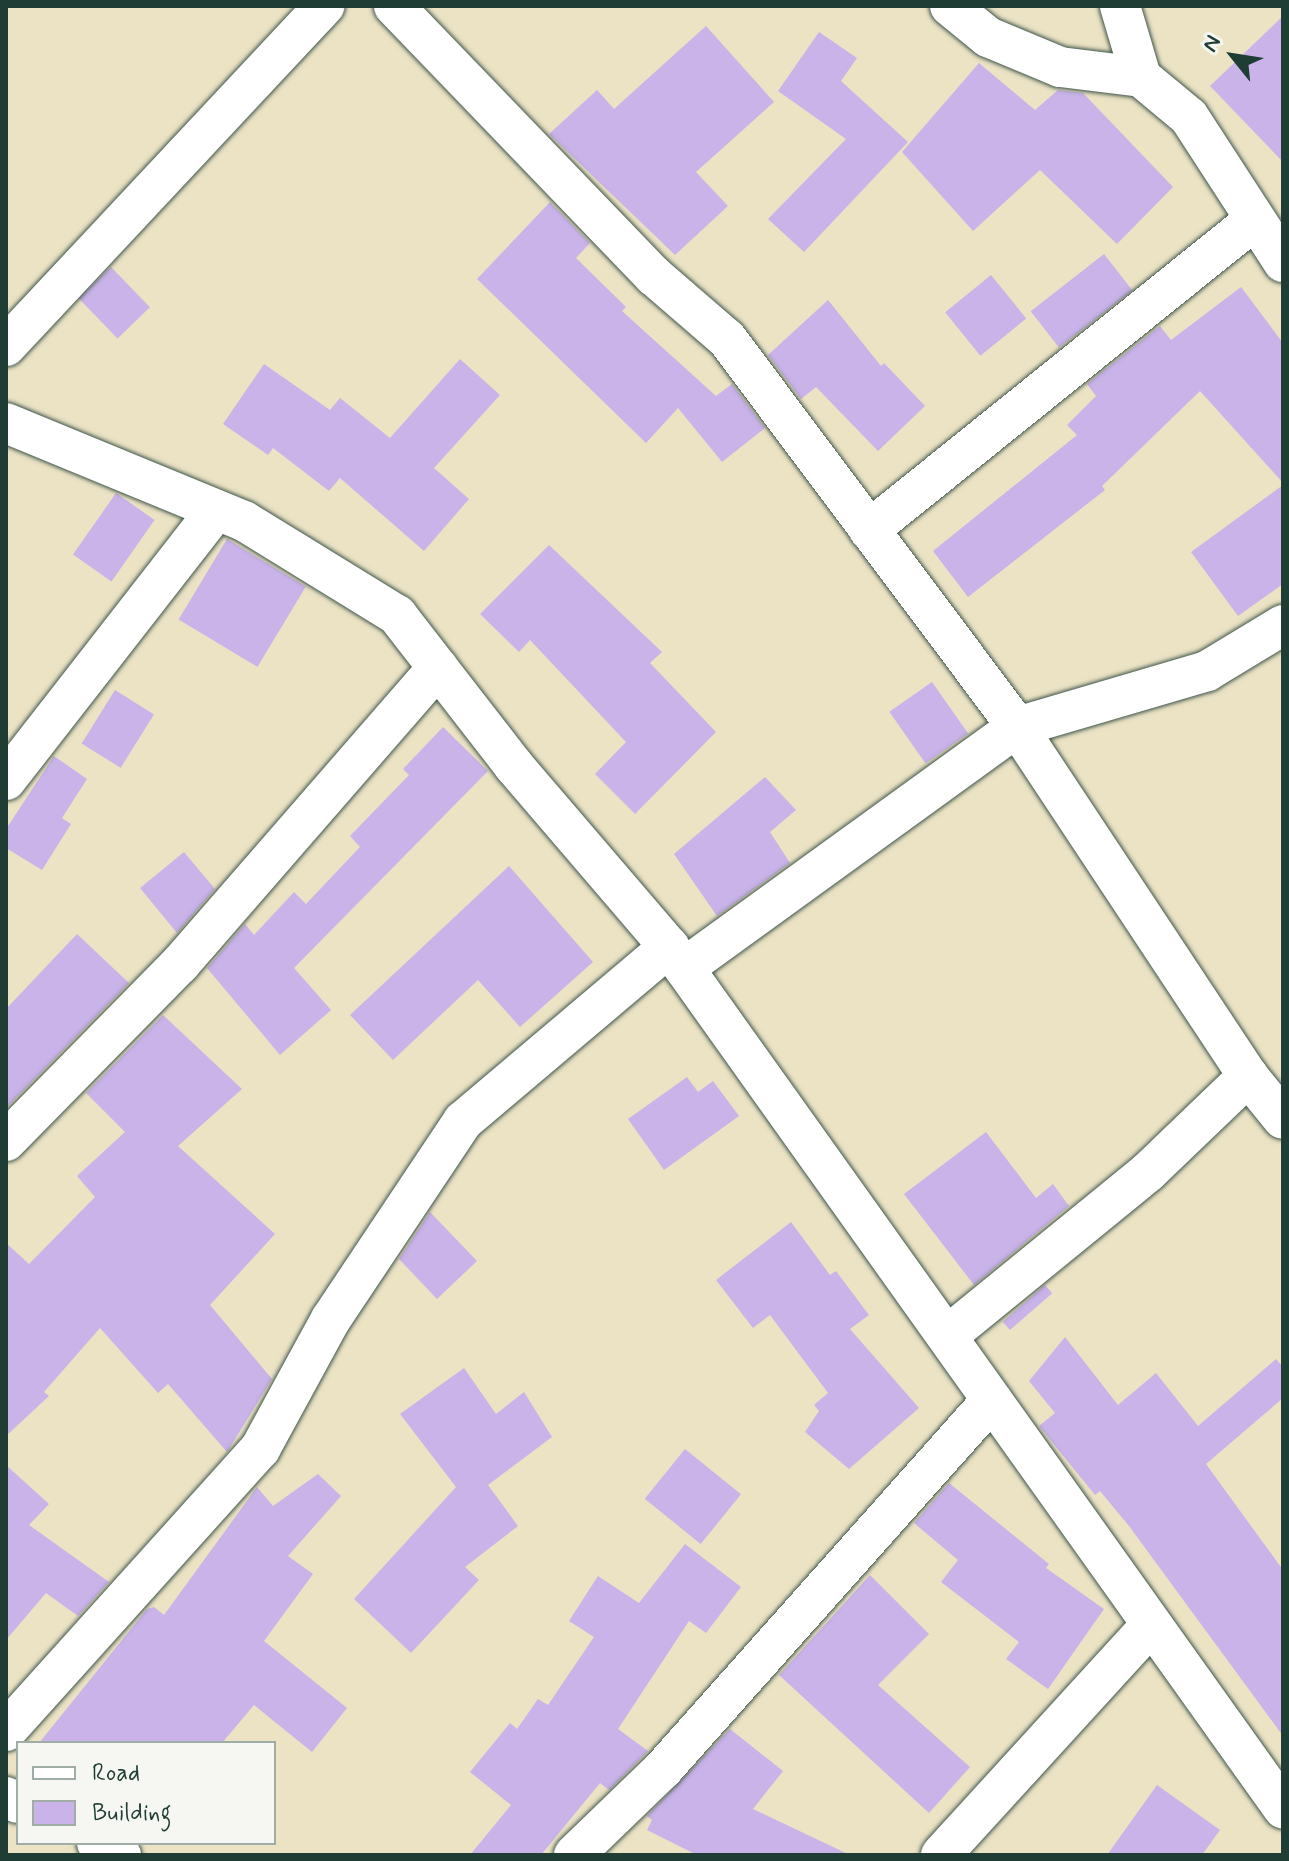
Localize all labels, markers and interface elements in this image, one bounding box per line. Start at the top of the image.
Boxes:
north arrow [1193,16,1273,96]
text: N [1196,31,1228,57]
legend [16,1741,276,1845]
text: Road [92,1758,140,1789]
text: Building [92,1798,172,1829]

